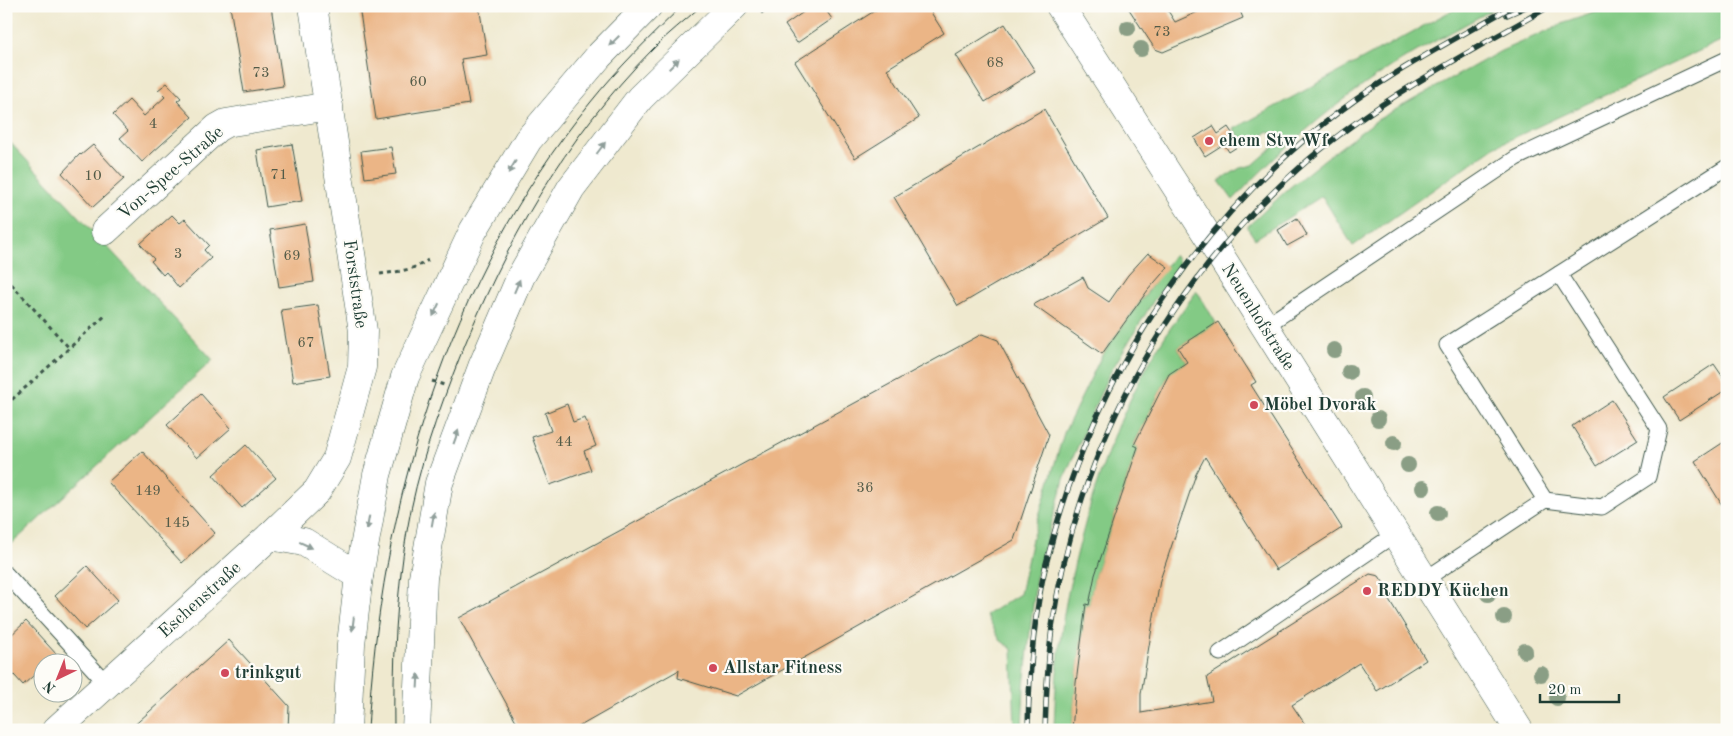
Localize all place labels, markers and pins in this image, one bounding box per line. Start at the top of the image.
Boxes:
place label: ehem Stw Wf [1219,132,1330,150]
marker: ehem Stw Wf [1203,135,1215,147]
place label: Möbel Dvorak [1264,396,1376,414]
marker: Möbel Dvorak [1248,399,1260,411]
place label: REDDY Küchen [1377,582,1509,600]
marker: REDDY Küchen [1361,585,1373,597]
place label: Allstar Fitness [723,659,842,677]
marker: Allstar Fitness [707,662,719,674]
place label: trinkgut [235,664,302,682]
marker: trinkgut [219,667,231,679]

